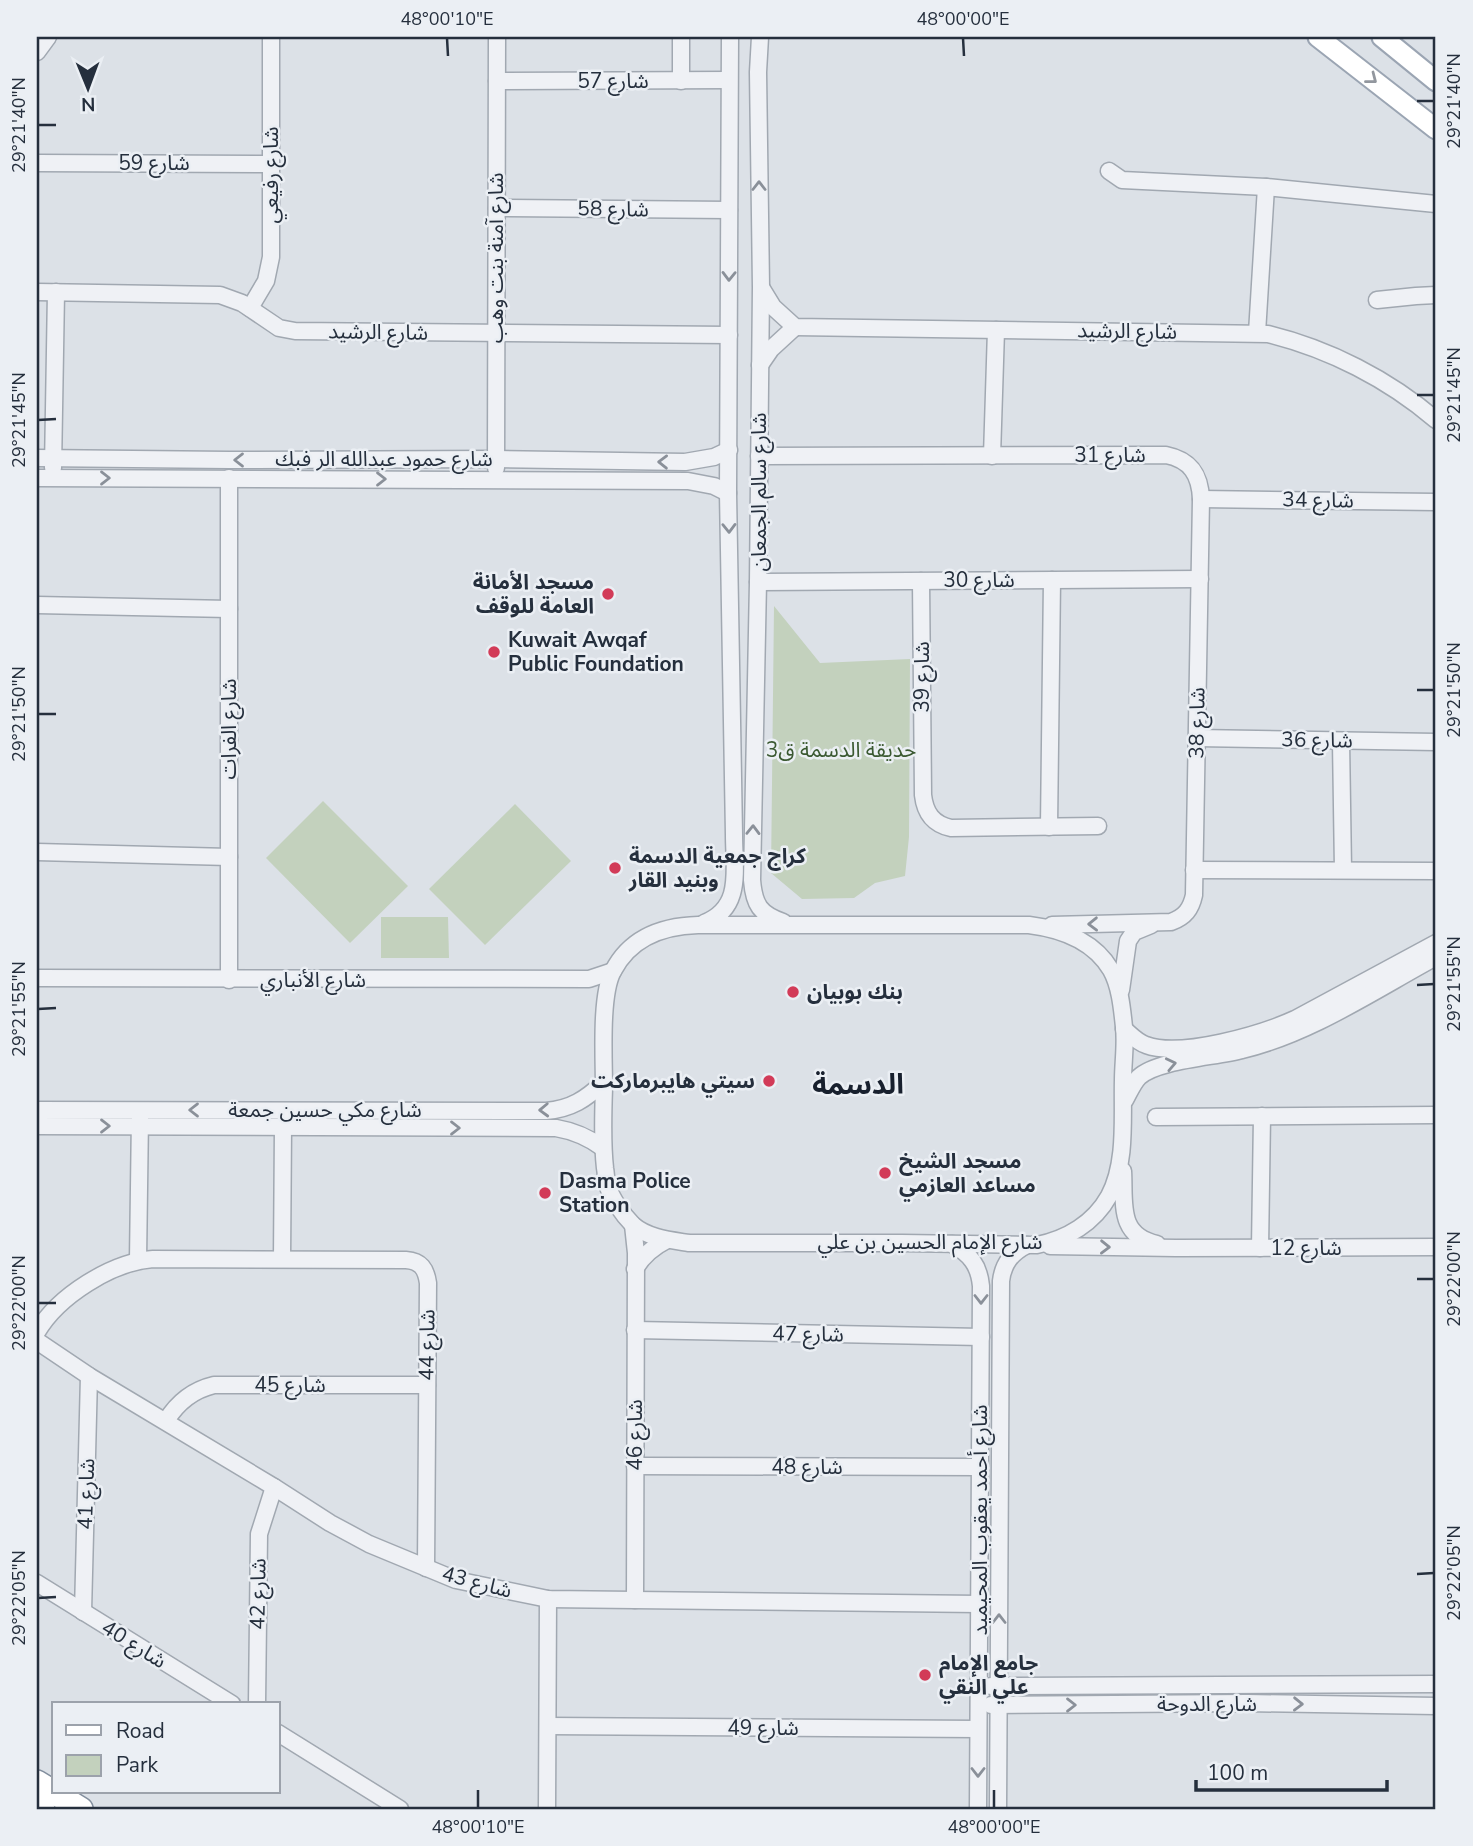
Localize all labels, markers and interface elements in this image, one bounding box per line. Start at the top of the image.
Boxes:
text: 48°00'10"E [401,7,494,31]
text: 48°00'00"E [917,7,1010,31]
north arrow [52,52,122,122]
text: 29°21'40"N [1442,53,1466,149]
street label: شارع 57 [577,67,649,96]
one-way arrow [1364,70,1377,83]
text: 29°21'40"N [7,77,31,173]
text: N [81,91,96,117]
street label: شارع رفيعي [257,126,287,224]
street label: شارع 59 [118,149,190,178]
street label: شارع آمنة بنت وهب [482,173,511,343]
one-way arrow [751,180,767,191]
street label: شارع 58 [577,194,649,225]
one-way arrow [722,271,737,282]
street label: شارع الرشيد [1077,316,1177,347]
street label: شارع الرشيد [328,317,428,348]
text: 29°21'45"N [1442,347,1466,443]
text: 29°21'45"N [7,372,31,468]
street label: شارع سالم الجمعان [745,413,774,571]
street label: شارع 31 [1074,441,1146,470]
street label: شارع حمود عبدالله الر فبك [275,445,493,474]
one-way arrow [233,452,244,468]
one-way arrow [657,454,668,469]
one-way arrow [100,470,111,486]
one-way arrow [377,471,387,487]
street label: شارع 34 [1282,485,1354,516]
one-way arrow [721,524,737,534]
street label: شارع 30 [943,566,1015,595]
place label: مسجد الأمانة العامة للوقف [473,568,594,620]
marker: مسجد الأمانة العامة للوقف [600,586,616,602]
place label: Kuwait Awqaf Public Foundation [508,626,684,678]
street label: شارع 39 [908,641,937,713]
text: 29°21'50"N [1442,642,1466,738]
marker: Kuwait Awqaf Public Foundation [486,644,502,660]
text: 29°21'50"N [7,666,31,762]
street label: شارع الفرات [215,679,244,779]
street label: شارع 38 [1182,687,1213,759]
street label: شارع 36 [1281,725,1353,756]
park label: حديقة الدسمة ق3 [766,736,916,764]
one-way arrow [746,824,761,835]
place label: كراج جمعية الدسمة وبنيد القار [628,842,806,894]
marker: كراج جمعية الدسمة وبنيد القار [607,860,623,876]
one-way arrow [1087,916,1098,932]
text: 29°21'55"N [1442,936,1466,1032]
text: 29°21'55"N [7,961,31,1057]
street label: شارع الأنباري [260,966,366,996]
place label: بنك بوبيان [807,978,903,1006]
marker: بنك بوبيان [785,984,801,1000]
one-way arrow [1165,1057,1177,1072]
district label: الدسمة [812,1066,904,1104]
place label: سيتي هايبرماركت [591,1067,755,1098]
marker: سيتي هايبرماركت [761,1073,777,1089]
street label: شارع مكي حسين جمعة [228,1096,422,1126]
one-way arrow [188,1102,199,1118]
one-way arrow [538,1103,549,1118]
one-way arrow [100,1118,111,1134]
one-way arrow [450,1120,461,1135]
place label: مسجد الشيخ مساعد العازمي [899,1147,1036,1202]
marker: مسجد الشيخ مساعد العازمي [877,1165,893,1181]
place label: Dasma Police Station [559,1167,691,1219]
marker: Dasma Police Station [537,1185,553,1201]
street label: شارع الإمام الحسين بن علي [817,1228,1043,1258]
text: 29°22'00"N [1442,1231,1466,1327]
street label: شارع 12 [1270,1234,1342,1263]
one-way arrow [1100,1239,1111,1254]
text: 29°22'00"N [7,1255,31,1351]
one-way arrow [973,1295,989,1305]
street label: شارع 44 [412,1309,443,1381]
street label: شارع 47 [772,1319,844,1350]
street label: شارع 45 [254,1371,326,1400]
street label: شارع 46 [621,1399,650,1471]
street label: شارع أحمد يعقوب المحيميد [966,1404,995,1636]
street label: شارع 48 [771,1453,843,1482]
street label: شارع 41 [71,1458,102,1530]
text: 29°22'05"N [1442,1525,1466,1621]
text: 29°22'05"N [7,1550,31,1646]
street label: شارع 42 [243,1558,274,1630]
street label: شارع 43 [439,1559,515,1606]
street label: شارع 40 [96,1613,172,1676]
one-way arrow [991,1613,1007,1623]
place label: جامع الإمام علي النقي [939,1649,1038,1704]
marker: جامع الإمام علي النقي [917,1667,933,1683]
street label: شارع الدوحة [1157,1690,1257,1719]
one-way arrow [1294,1696,1304,1712]
one-way arrow [1066,1697,1077,1713]
legend [52,1702,280,1794]
street label: شارع 49 [727,1714,799,1743]
text: Road [116,1717,165,1745]
scale bar [1196,1748,1387,1792]
text: Park [116,1751,158,1779]
text: 100 m [1207,1759,1268,1787]
one-way arrow [970,1767,986,1778]
text: 48°00'10"E [432,1815,525,1839]
text: 48°00'00"E [948,1815,1041,1839]

